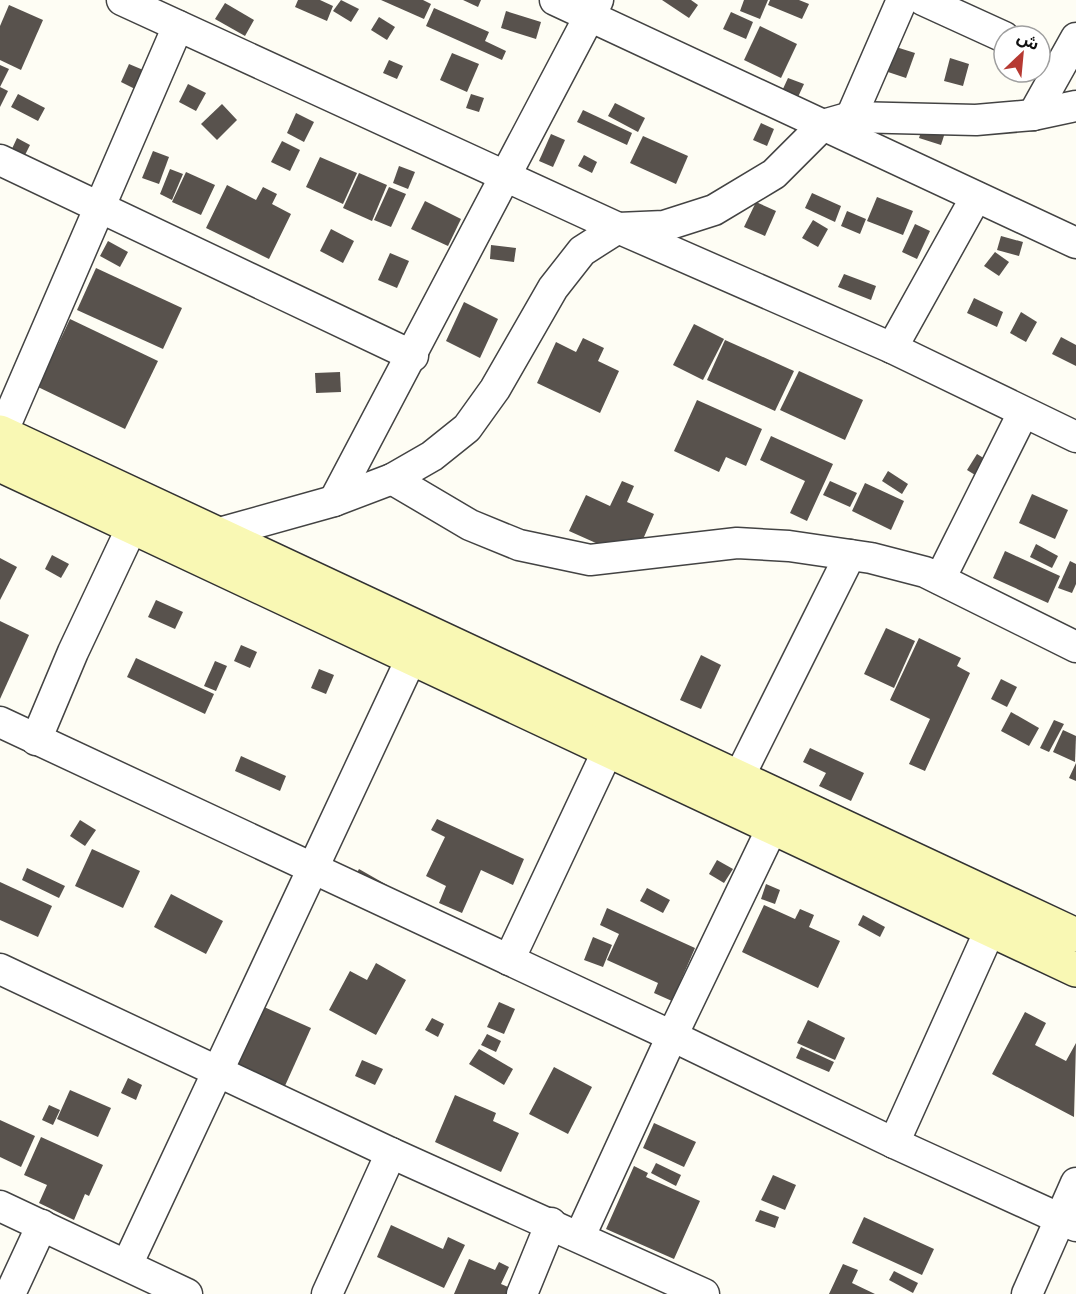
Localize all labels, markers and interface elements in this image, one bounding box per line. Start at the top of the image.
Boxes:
north arrow [992,24,1052,84]
text: ش [1014,27,1043,54]

